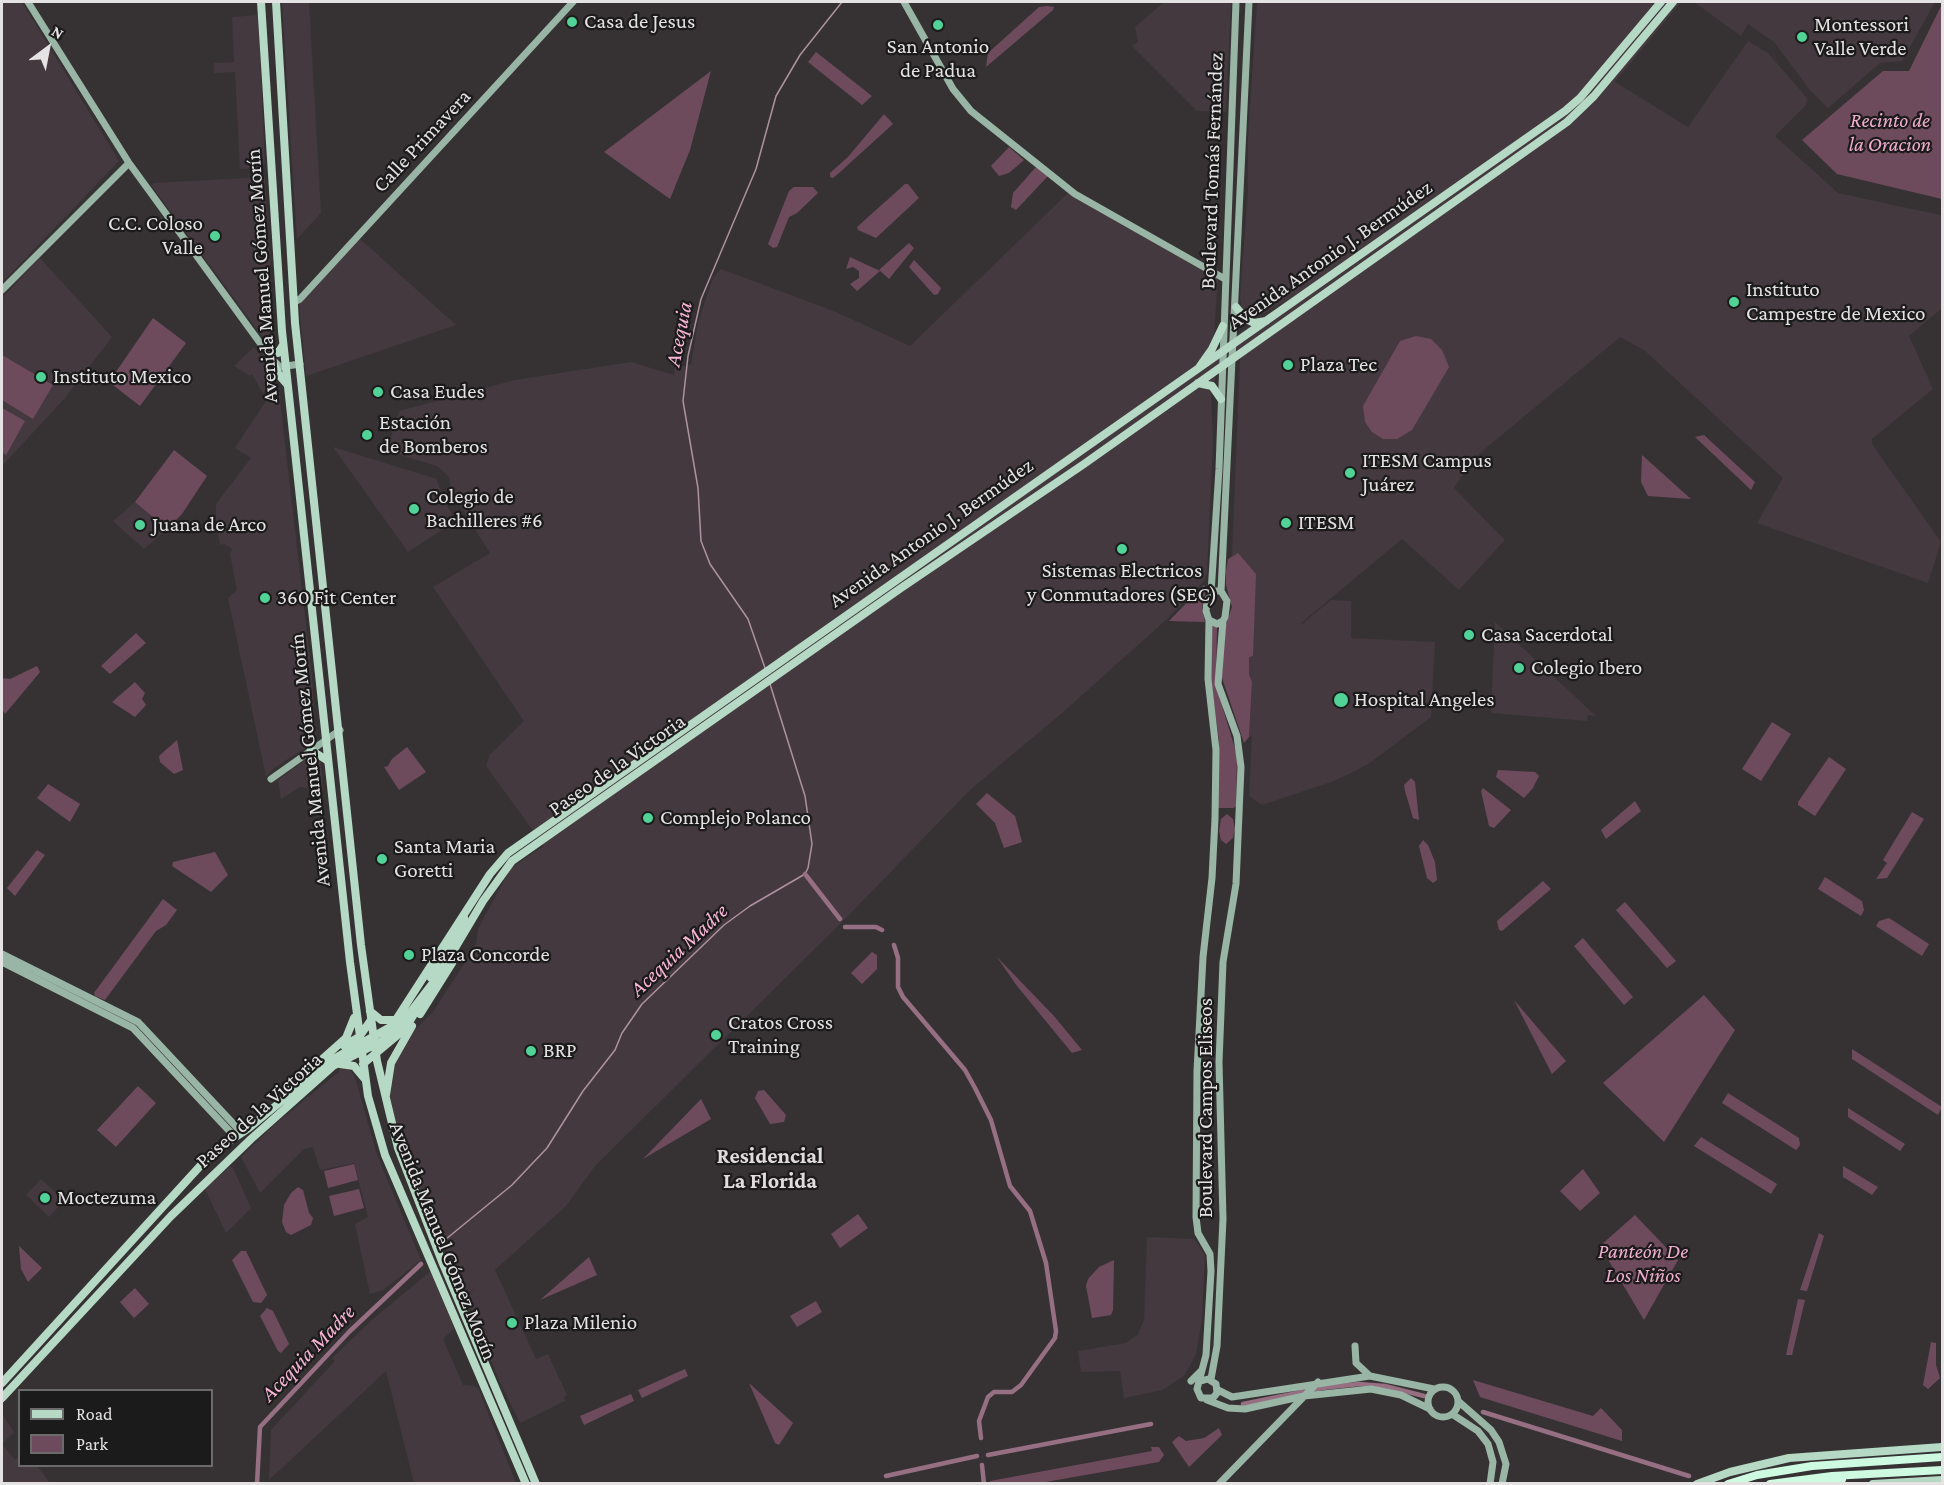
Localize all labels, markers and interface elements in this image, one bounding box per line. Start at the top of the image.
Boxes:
place label: Casa de Jesus [584,9,695,35]
place label: Montessori Valle Verde [1814,12,1909,62]
marker: Casa de Jesus [565,15,579,29]
north arrow [18,18,78,78]
marker: San Antonio de Padua [931,18,945,32]
text: N [49,22,67,42]
marker: Montessori Valle Verde [1795,30,1809,44]
place label: San Antonio de Padua [887,34,989,84]
street label: Boulevard Tomás Fernández [1195,52,1229,290]
street label: Calle Primavera [368,84,476,198]
park label: Recinto de la Oracion [1849,108,1931,158]
street label: Avenida Manuel Gómez Morín [241,148,283,404]
street label: Avenida Antonio J. Bermúdez [1223,175,1437,335]
place label: C.C. Coloso Valle [108,211,203,261]
marker: C.C. Coloso Valle [208,229,222,243]
place label: Instituto Campestre de Mexico [1746,277,1926,327]
marker: Instituto Campestre de Mexico [1727,295,1741,309]
water label: Acequia [660,299,698,369]
place label: Plaza Tec [1300,352,1377,378]
marker: Plaza Tec [1281,358,1295,372]
place label: Instituto Mexico [53,364,191,390]
marker: Instituto Mexico [34,370,48,384]
place label: Casa Eudes [390,379,485,405]
marker: Casa Eudes [371,385,385,399]
place label: Estación de Bomberos [379,410,488,460]
marker: Estación de Bomberos [360,428,374,442]
place label: ITESM Campus Juárez [1362,448,1492,498]
street label: Avenida Antonio J. Bermúdez [824,453,1038,613]
marker: ITESM Campus Juárez [1343,466,1357,480]
place label: Colegio de Bachilleres #6 [426,484,543,534]
marker: Colegio de Bachilleres #6 [407,502,421,516]
place label: ITESM [1298,510,1354,536]
place label: Juana de Arco [152,512,266,538]
marker: ITESM [1279,516,1293,530]
marker: Juana de Arco [133,518,147,532]
marker: Sistemas Electricos y Conmutadores (SEC) [1115,542,1129,556]
place label: Sistemas Electricos y Conmutadores (SEC) [1027,558,1217,608]
place label: 360 Fit Center [277,585,396,611]
marker: 360 Fit Center [258,591,272,605]
place label: Casa Sacerdotal [1481,622,1613,648]
marker: Casa Sacerdotal [1462,628,1476,642]
street label: Avenida Manuel Gómez Morín [284,632,336,888]
place label: Colegio Ibero [1531,655,1642,681]
marker: Colegio Ibero [1512,661,1526,675]
place label: Hospital Angeles [1354,687,1494,713]
marker: Hospital Angeles [1332,691,1350,709]
street label: Paseo de la Victoria [544,709,690,821]
place label: Complejo Polanco [660,805,811,831]
marker: Complejo Polanco [641,811,655,825]
place label: Santa Maria Goretti [394,834,495,884]
marker: Santa Maria Goretti [375,852,389,866]
water label: Acequia Madre [624,898,734,1002]
place label: Plaza Concorde [421,942,550,968]
marker: Plaza Concorde [402,948,416,962]
street label: Boulevard Campos Eliseos [1193,998,1219,1218]
place label: Cratos Cross Training [728,1010,833,1060]
marker: Cratos Cross Training [709,1028,723,1042]
place label: BRP [543,1038,577,1064]
marker: BRP [524,1044,538,1058]
street label: Paseo de la Victoria [191,1047,327,1173]
street label: Avenida Manuel Gómez Morín [384,1118,502,1364]
district label: Residencial La Florida [717,1143,823,1194]
place label: Moctezuma [57,1185,156,1211]
marker: Moctezuma [38,1191,52,1205]
park label: Panteón De Los Niños [1598,1239,1688,1289]
water label: Acequia Madre [255,1299,361,1407]
place label: Plaza Milenio [524,1310,637,1336]
marker: Plaza Milenio [505,1316,519,1330]
legend [18,1389,213,1467]
text: Road [76,1404,113,1424]
text: Park [76,1434,108,1454]

